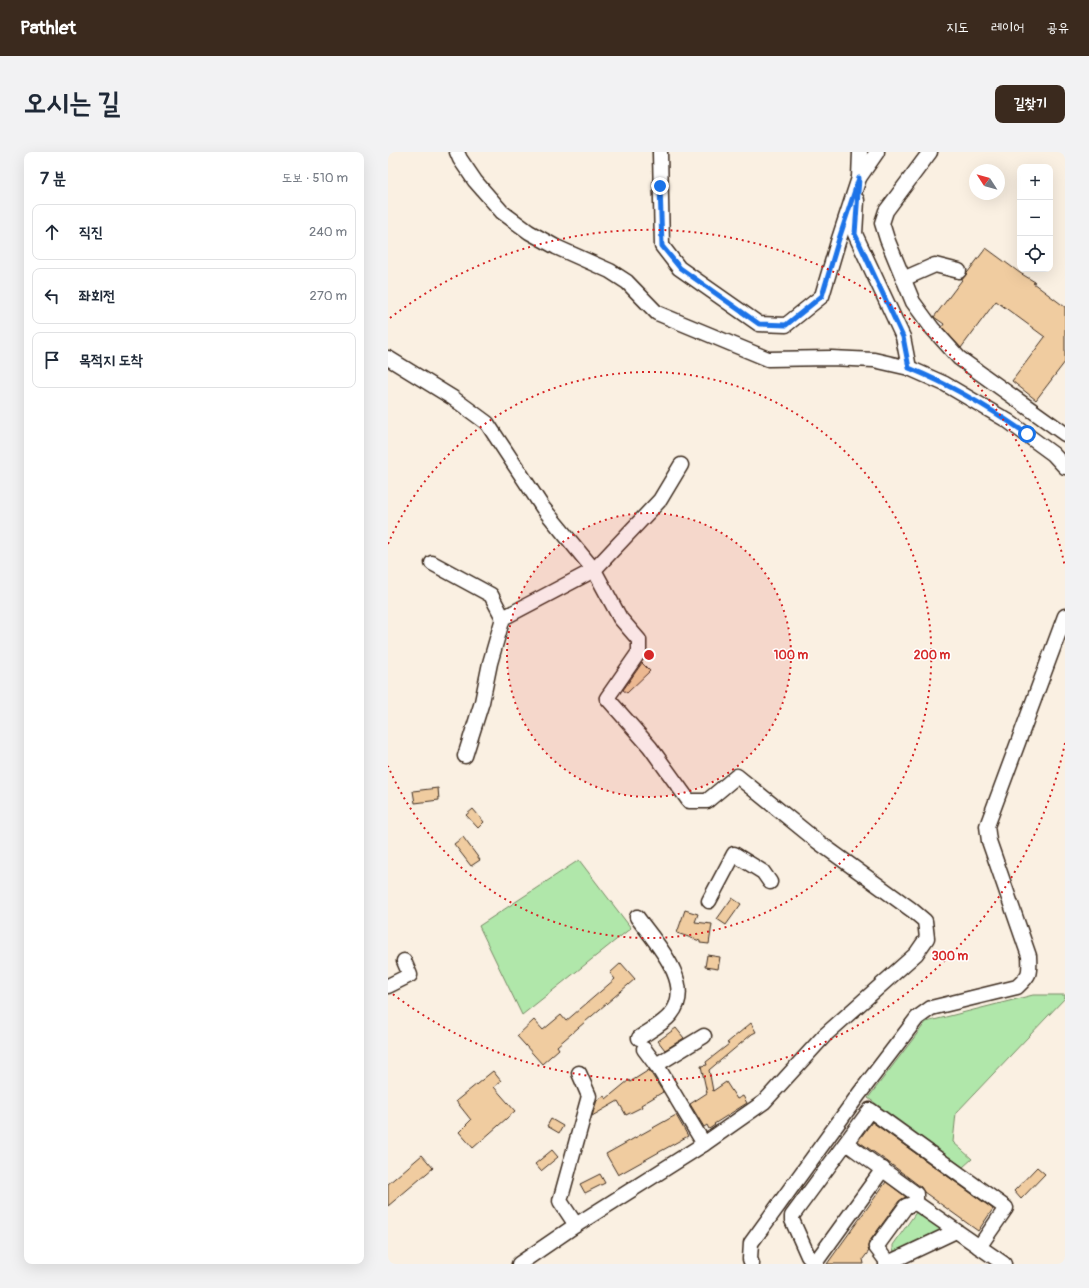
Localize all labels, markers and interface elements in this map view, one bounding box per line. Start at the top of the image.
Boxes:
text: Pathlet [20,16,76,40]
text: 지도 [946,19,969,36]
text: 레이어 [991,19,1024,36]
text: 공유 [1046,19,1069,36]
button: 길찾기 [995,85,1065,123]
text: 오시는 길 [24,86,120,121]
north arrow [969,164,1005,200]
map controls [1017,164,1053,272]
button: + [1017,164,1053,200]
text: 7 분 [40,168,66,189]
text: 도보 · 510 m [282,170,348,186]
route end [651,177,669,195]
button: − [1017,200,1053,236]
icon: ahead [41,221,63,243]
text: 직진 [79,223,103,242]
text: 240 m [309,224,347,240]
button: locate [1017,236,1053,272]
icon: left [41,285,63,307]
text: 좌회전 [79,287,115,306]
text: 270 m [310,288,347,304]
icon: arrive [41,349,63,371]
text: 목적지 도착 [79,351,143,370]
route start [1018,425,1036,443]
centre of rings [642,648,656,662]
text: 100 m [774,648,809,663]
text: 200 m [914,648,951,663]
text: 300 m [932,949,969,964]

